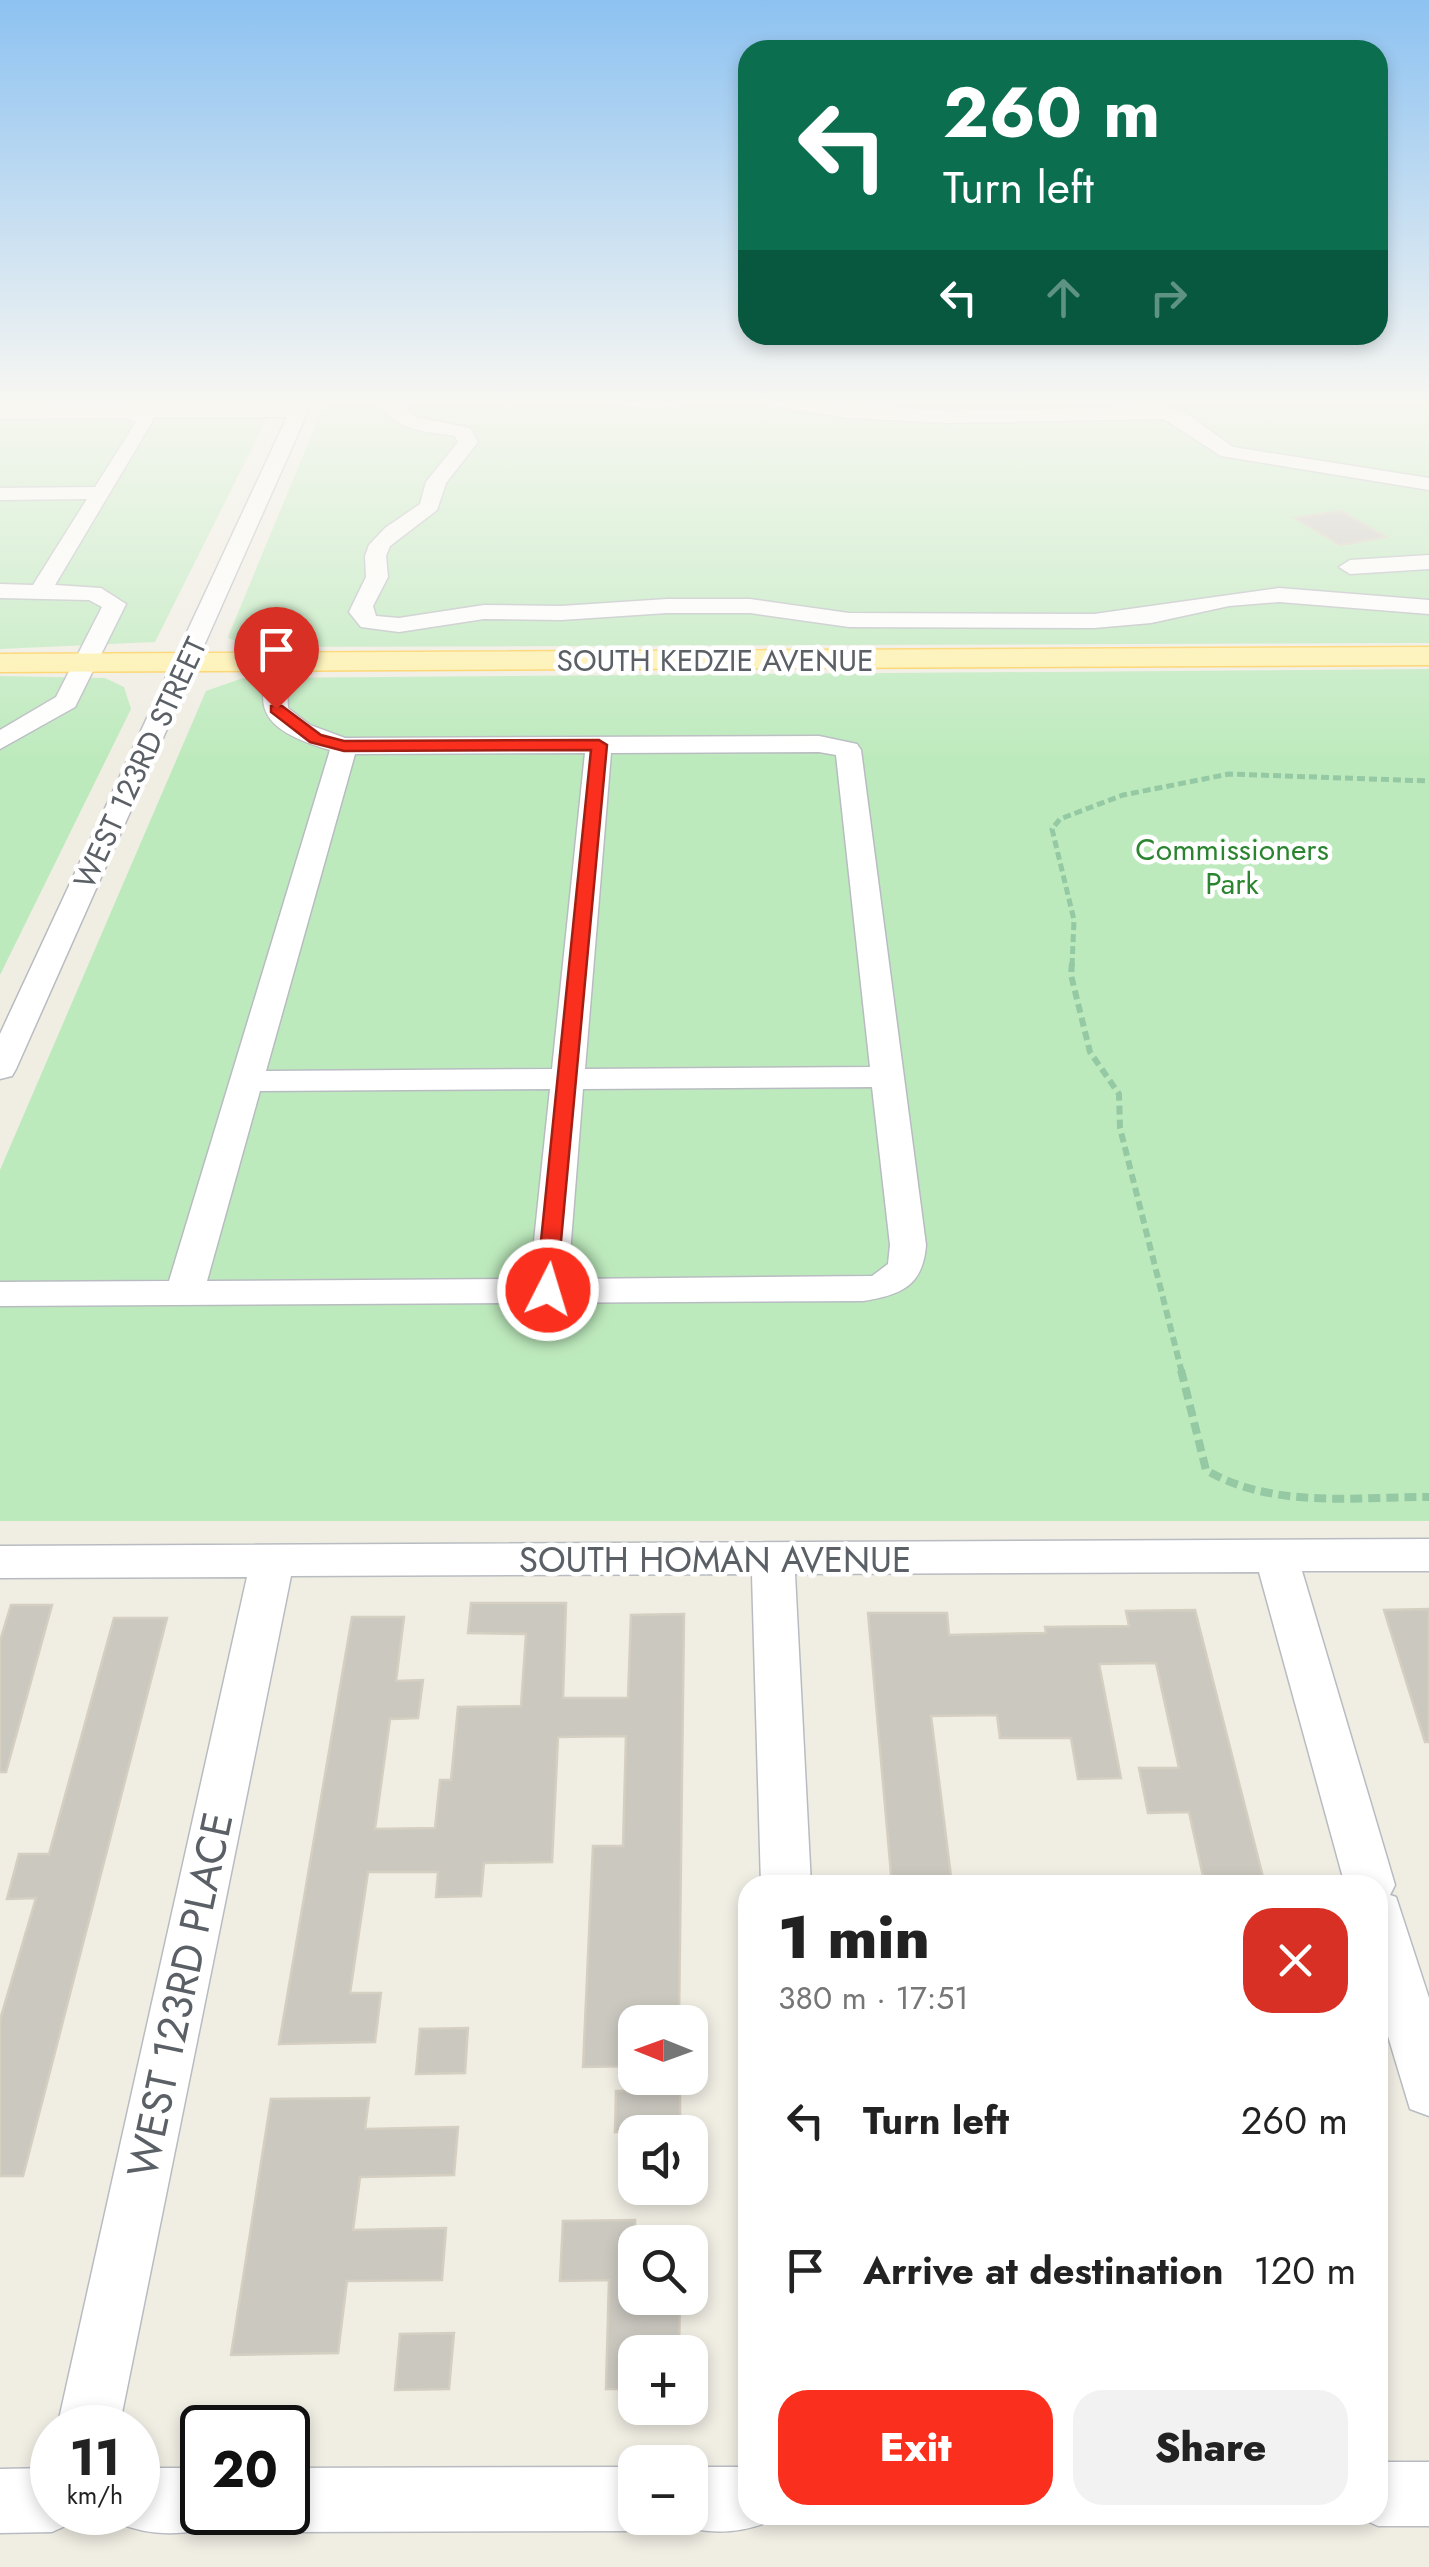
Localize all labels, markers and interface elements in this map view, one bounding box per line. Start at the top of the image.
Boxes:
text: 260 m [943,62,1161,163]
icon: left [778,80,908,210]
text: Turn left [943,155,1094,220]
icon: left [931,270,986,325]
icon: ahead [1036,270,1091,325]
icon: right [1141,270,1196,325]
pin [234,607,319,710]
icon: arrive [249,622,304,677]
street label: WEST 123RD STREET [63,630,217,896]
street label: SOUTH KEDZIE AVENUE [556,639,874,682]
park label: Commissioners Park [1135,828,1329,905]
position arrow [496,1238,600,1342]
street label: SOUTH HOMAN AVENUE [519,1535,911,1585]
street label: WEST 123RD PLACE [112,1807,248,2183]
text: 1 min [778,1894,930,1981]
button: close [1243,1908,1348,2013]
text: 380 m · 17:51 [778,1975,969,2021]
north arrow [618,2005,708,2095]
map controls [618,2005,708,2535]
icon: left [778,2093,833,2148]
text: Turn left [863,2093,1009,2148]
text: 260 m [1241,2093,1348,2148]
button: sound [618,2115,708,2205]
button: search [618,2225,708,2315]
icon: arrive [778,2243,833,2298]
text: Arrive at destination [863,2243,1224,2298]
text: 120 m [1254,2243,1356,2298]
button: + [618,2335,708,2425]
button: Exit [778,2390,1053,2505]
button: Share [1073,2390,1348,2505]
speed limit sign: 20 [180,2405,310,2535]
text: 11 [70,2421,120,2494]
button: − [618,2445,708,2535]
text: km/h [67,2477,123,2513]

